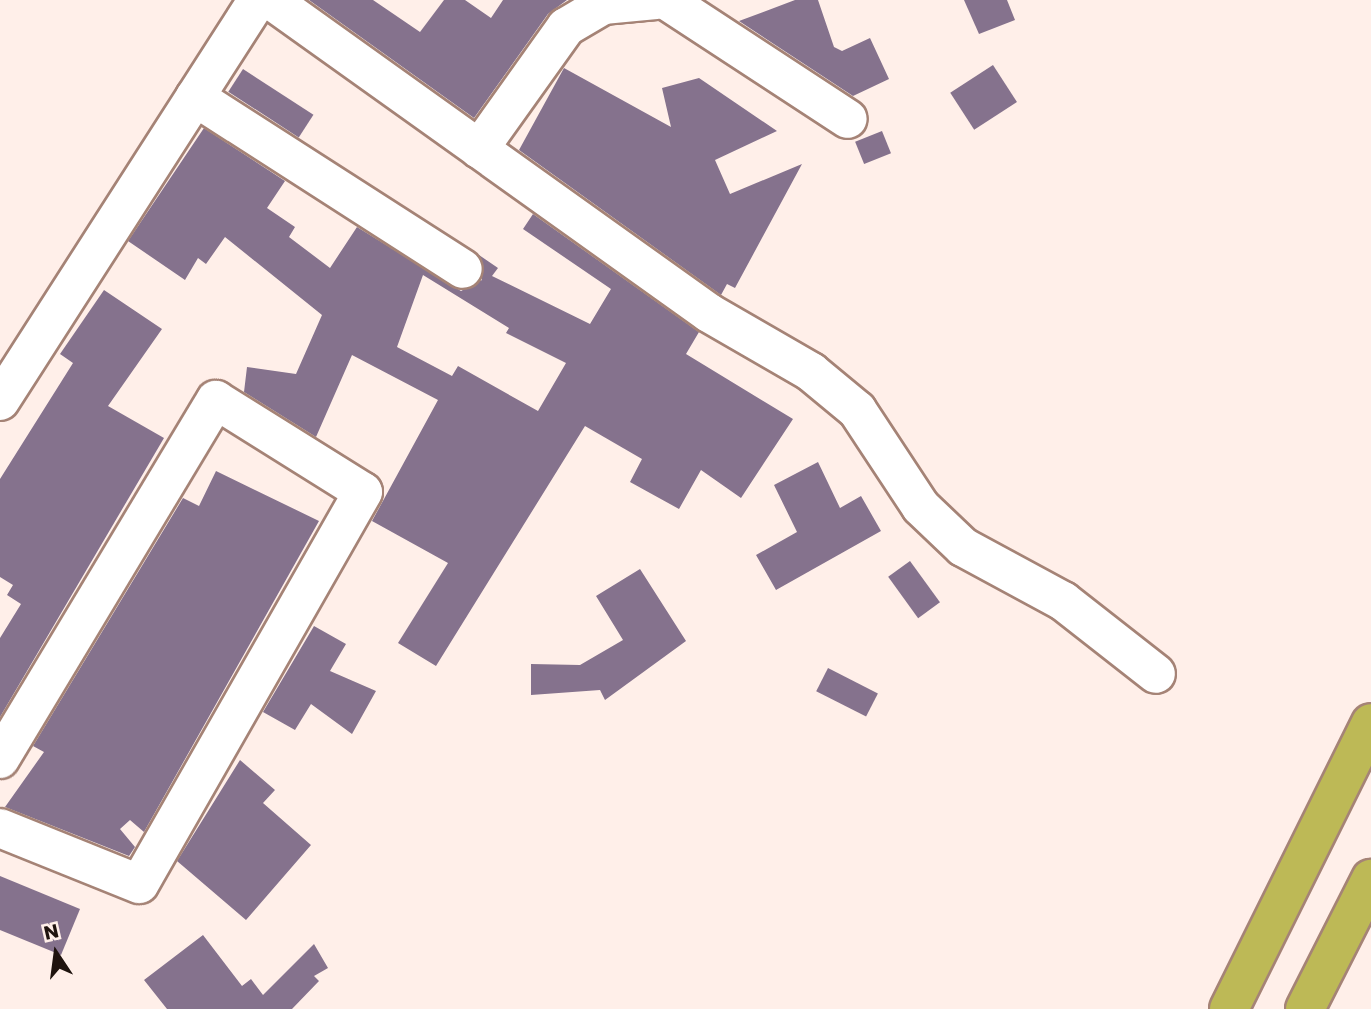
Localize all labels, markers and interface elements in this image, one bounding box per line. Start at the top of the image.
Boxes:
text: N [41,917,61,947]
north arrow [21,918,91,988]

